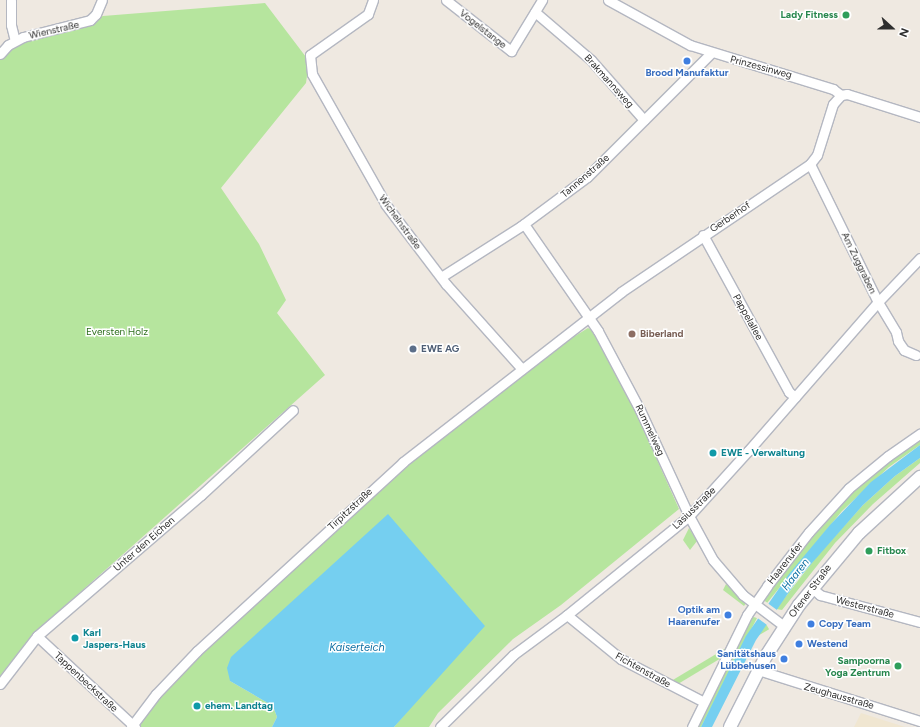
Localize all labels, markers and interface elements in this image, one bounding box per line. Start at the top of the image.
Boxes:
street label: Vogelstange [457,7,509,51]
north arrow [872,8,912,48]
place label: Lady Fitness [781,9,838,21]
marker: Lady Fitness [841,10,851,20]
street label: Wienstraße [28,18,80,42]
text: N [896,26,911,39]
street label: Brakmannsweg [582,52,636,110]
street label: Prinzessinweg [729,53,793,81]
marker: Brood Manufaktur [682,56,692,66]
place label: Brood Manufaktur [645,67,729,79]
street label: Tannenstraße [558,152,612,200]
street label: Wichelnstraße [376,193,424,251]
street label: Gerberhof [707,199,753,235]
street label: Am Zuggraben [839,230,879,296]
street label: Pappelallee [730,292,766,342]
park label: Eversten Holz [86,326,148,338]
place label: Biberland [640,328,683,340]
marker: Biberland [627,329,637,339]
place label: EWE AG [421,343,459,355]
marker: EWE AG [408,344,418,354]
street label: Rummelweg [633,402,667,458]
place label: EWE - Verwaltung [721,447,805,459]
marker: EWE - Verwaltung [708,448,718,458]
street label: Lasiusstraße [670,484,718,532]
street label: Tirpitzstraße [325,485,375,533]
street label: Unter den Eichen [111,514,177,574]
street label: Haarenufer [765,540,805,586]
place label: Fitbox [877,545,906,557]
marker: Fitbox [864,546,874,556]
water label: Haaren [779,556,813,594]
street label: Ofener Straße [786,562,834,620]
street label: Westerstraße [835,593,895,621]
place label: Optik am Haarenufer [668,603,720,626]
marker: Optik am Haarenufer [723,610,733,620]
place label: Copy Team [819,618,871,630]
marker: Copy Team [806,619,816,629]
place label: Karl Jaspers-Haus [83,626,146,650]
marker: Karl Jaspers-Haus [70,633,80,643]
place label: Westend [807,638,848,650]
marker: Westend [794,639,804,649]
water label: Kaiserteich [329,641,385,655]
place label: Sanitätshaus Lübbehusen [717,647,776,670]
street label: Tappenbeckstraße [52,649,120,715]
street label: Fichtenstraße [613,650,673,690]
marker: Sanitätshaus Lübbehusen [779,654,789,664]
place label: Sampoorna Yoga Zentrum [825,654,890,678]
marker: Sampoorna Yoga Zentrum [893,661,903,671]
street label: Zeughausstraße [803,680,875,712]
place label: ehem. Landtag [205,700,273,712]
marker: ehem. Landtag [192,701,202,711]

